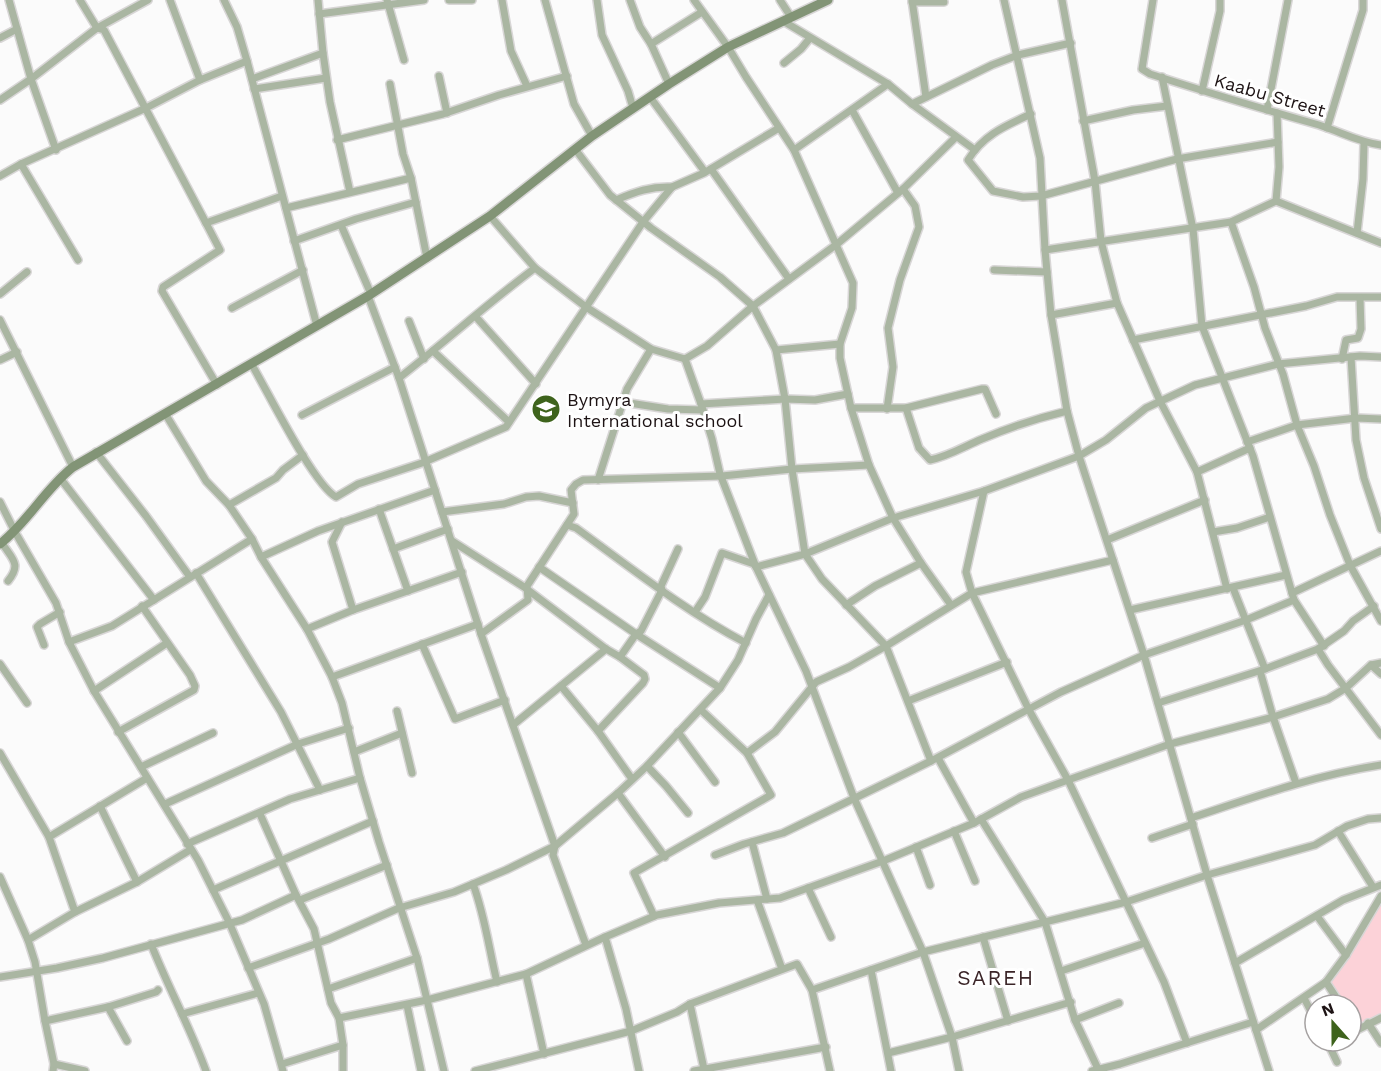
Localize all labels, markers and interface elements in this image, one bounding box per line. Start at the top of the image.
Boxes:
street label: Kaabu Street [1212,69,1328,121]
place label: Bymyra International school [567,389,743,431]
school or university icon: Bymyra International school [530,393,562,425]
district label: SAREH [957,965,1035,990]
north arrow [1303,993,1363,1053]
text: N [1319,998,1337,1020]

